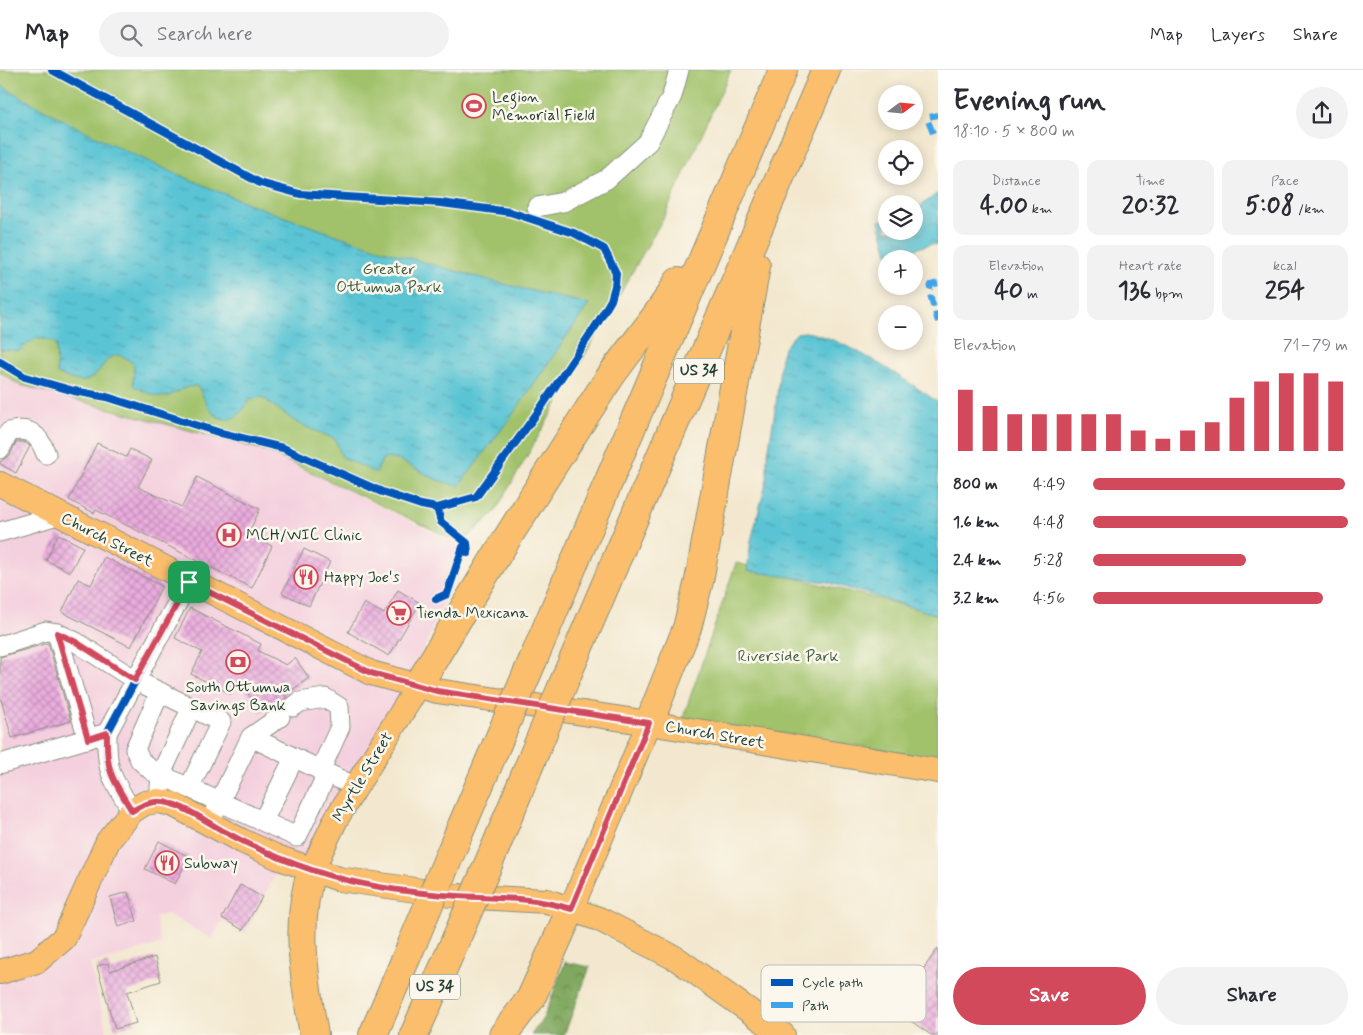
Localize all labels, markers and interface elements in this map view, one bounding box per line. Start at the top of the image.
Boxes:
search box [99,12,449,57]
text: Map [25,19,69,50]
icon: search [117,21,145,49]
text: Search here [157,22,253,47]
text: Map [1150,23,1183,47]
text: Layers [1211,23,1265,47]
text: Share [1293,23,1338,47]
text: Evening run [953,83,1106,120]
north arrow [878,85,922,130]
map controls [878,85,923,350]
place label: Legion Memorial Field [492,87,595,126]
button: share [1296,87,1348,139]
sports icon: Legion Memorial Field [461,93,487,119]
text: 18:10 · 5 × 800 m [953,121,1075,142]
button: locate [878,140,923,185]
text: Distance [992,172,1041,190]
text: Time [1136,172,1165,190]
text: Pace [1271,172,1299,190]
text: 4.00 [980,190,1028,223]
text: 20:32 [1122,190,1179,223]
text: 5:08 [1245,190,1294,223]
button: layers [878,195,923,240]
text: km [1028,200,1052,218]
text: /km [1294,200,1325,218]
button: + [878,250,923,295]
text: Elevation [989,257,1044,275]
text: Heart rate [1119,257,1182,275]
text: kcal [1273,257,1297,275]
park label: Greater Ottumwa Park [336,259,442,298]
text: 40 [994,275,1023,308]
text: 136 [1118,275,1151,308]
text: 254 [1265,275,1305,308]
text: m [1023,285,1038,303]
text: bpm [1151,285,1183,303]
button: − [878,305,923,350]
text: Elevation [953,335,1016,356]
text: 71–79 m [1283,335,1348,356]
road number: US 34 [674,358,724,384]
text: 800 m [953,474,998,495]
text: 4:49 [1033,474,1065,495]
street label: Church Street [57,508,157,572]
text: 1.6 km [953,512,999,533]
text: 4:48 [1033,512,1065,533]
hospital icon: MCH/WIC Clinic [216,522,242,548]
place label: MCH/WIC Clinic [246,525,362,546]
text: 2.4 km [953,550,1001,571]
text: 5:28 [1033,550,1063,571]
pin [168,561,210,603]
restaurant icon: Happy Joe's [293,564,319,590]
place label: Happy Joe's [324,567,400,588]
icon: arrive [175,568,203,596]
text: 3.2 km [953,588,999,609]
text: 4:56 [1033,588,1065,609]
supermarket icon: Tienda Mexicana [386,600,412,626]
place label: Tienda Mexicana [416,603,529,624]
park label: Riverside Park [738,646,838,667]
bank icon: South Ottumwa Savings Bank [225,649,251,675]
place label: South Ottumwa Savings Bank [186,677,290,716]
street label: Church Street [664,716,767,754]
street label: Myrtle Street [328,728,398,826]
restaurant icon: Subway [154,850,180,876]
place label: Subway [184,853,238,874]
legend [761,965,926,1022]
button: Save [953,967,1146,1025]
button: Share [1156,967,1348,1025]
road number: US 34 [410,974,460,1000]
text: Cycle path [802,974,863,992]
text: Path [802,997,829,1015]

